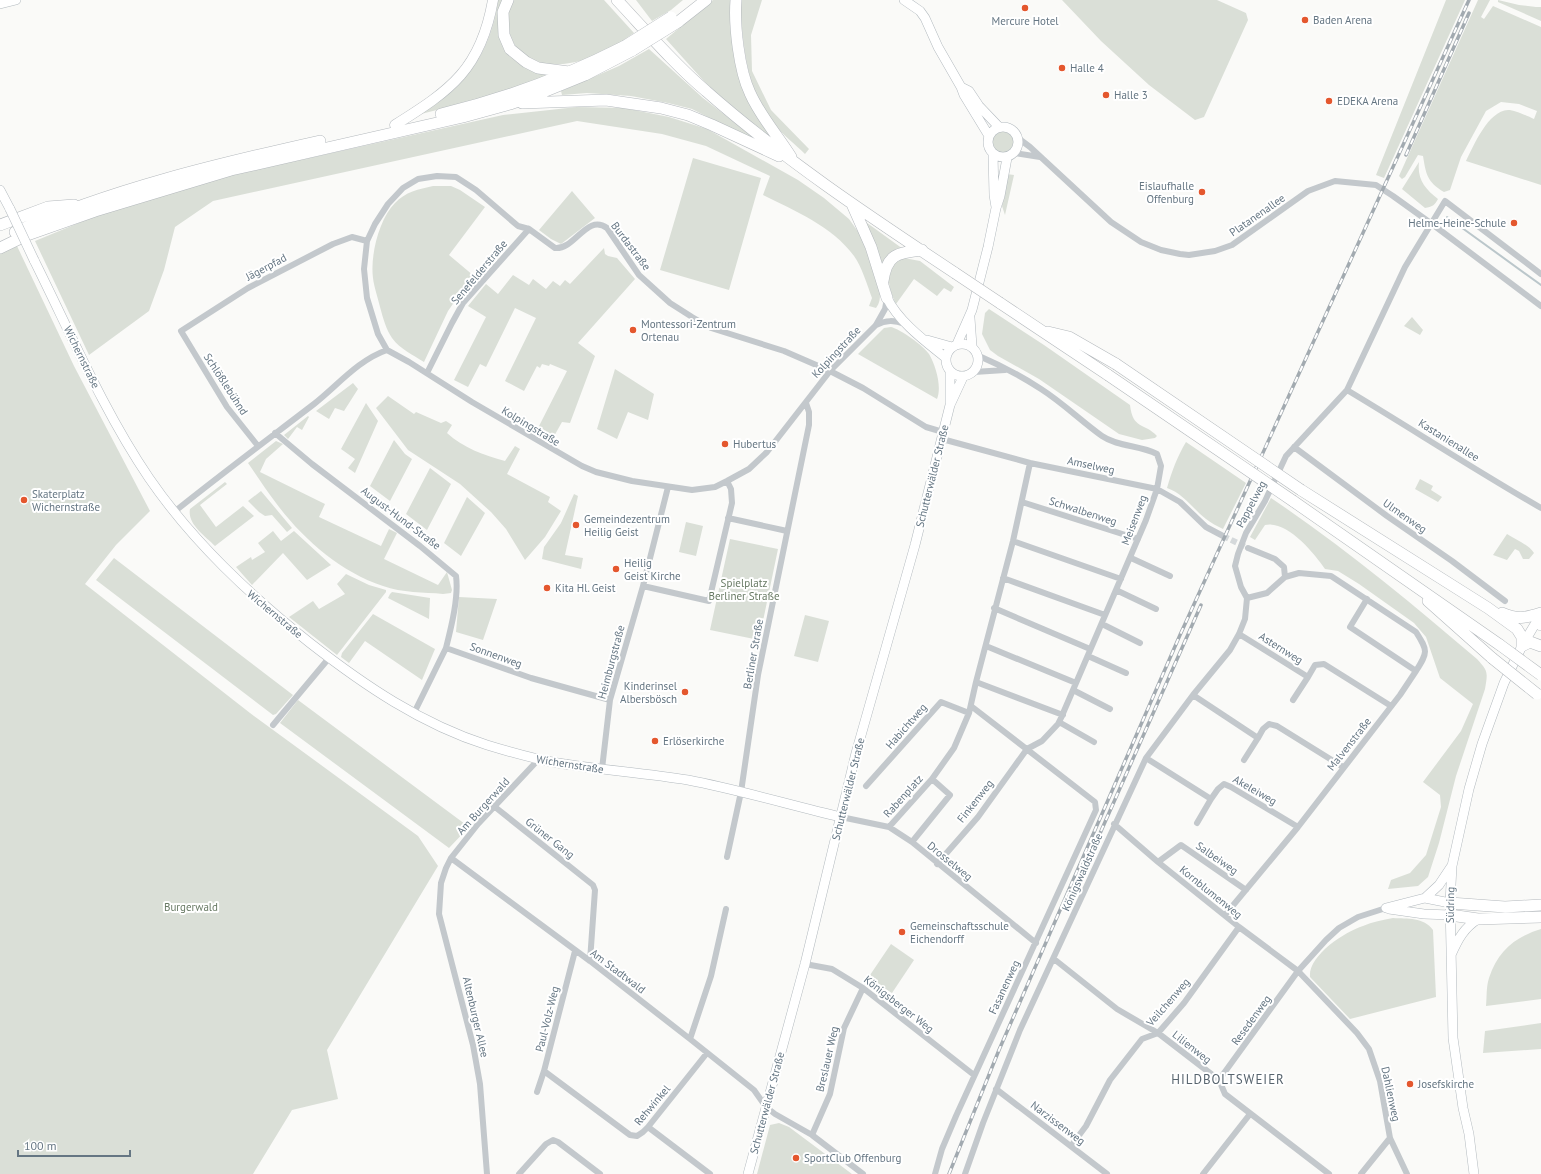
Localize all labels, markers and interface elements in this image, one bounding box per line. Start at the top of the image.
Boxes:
marker: Mercure Hotel [1020,3,1030,13]
place label: Baden Arena [1313,13,1372,27]
place label: Mercure Hotel [992,14,1059,28]
marker: Baden Arena [1300,15,1310,25]
place label: Halle 4 [1070,61,1104,75]
marker: Halle 4 [1057,63,1067,73]
place label: Halle 3 [1114,88,1148,102]
marker: Halle 3 [1101,90,1111,100]
place label: EDEKA Arena [1337,94,1398,108]
marker: EDEKA Arena [1324,96,1334,106]
place label: Eislaufhalle Offenburg [1139,179,1194,206]
marker: Eislaufhalle Offenburg [1197,187,1207,197]
street label: Platanenallee [1227,191,1288,239]
place label: Helme-Heine-Schule [1408,216,1506,230]
marker: Helme-Heine-Schule [1509,218,1519,228]
street label: Burdastraße [608,219,654,273]
street label: Senefelderstraße [448,236,510,307]
street label: Jägerpfad [242,250,289,284]
place label: Montessori-Zentrum Ortenau [641,317,736,344]
street label: Wichernstraße [61,323,103,391]
street label: Kolpingstraße [808,323,864,381]
marker: Montessori-Zentrum Ortenau [628,325,638,335]
street label: Schlößlebühnd [201,350,251,418]
street label: Kolpingstraße [499,403,563,449]
street label: Kastanienallee [1416,416,1482,464]
street label: Schutterwälder Straße [912,423,952,529]
place label: Hubertus [733,437,777,451]
marker: Hubertus [720,439,730,449]
street label: Amselweg [1066,453,1116,477]
street label: Pappelweg [1233,478,1269,530]
street label: August-Hund-Straße [358,483,444,553]
place label: Skaterplatz Wichernstraße [32,487,100,514]
street label: Schwalbenweg [1047,493,1119,529]
street label: Meisenweg [1118,493,1150,547]
marker: Skaterplatz Wichernstraße [19,495,29,505]
street label: Ulmenweg [1380,496,1430,536]
place label: Gemeindezentrum Heilig Geist [584,512,670,539]
marker: Gemeindezentrum Heilig Geist [571,520,581,530]
place label: Heilig Geist Kirche [624,556,681,583]
marker: Heilig Geist Kirche [611,564,621,574]
park label: Spielplatz Berliner Straße [708,576,780,603]
place label: Kita Hl. Geist [555,581,616,595]
marker: Kita Hl. Geist [542,583,552,593]
street label: Wichernstraße [244,587,306,641]
street label: Berliner Straße [740,617,766,690]
street label: Heimburgstraße [594,623,628,701]
street label: Asternweg [1256,629,1306,667]
street label: Sonnenweg [468,639,524,671]
place label: Kinderinsel Albersbösch [620,679,678,706]
marker: Kinderinsel Albersbösch [680,687,690,697]
street label: Habichtweg [882,700,930,752]
street label: Malvenstraße [1324,714,1374,773]
place label: Erlöserkirche [663,734,725,748]
marker: Erlöserkirche [650,736,660,746]
street label: Schutterwälder Straße [828,736,868,842]
street label: Wichernstraße [535,752,605,776]
street label: Rabenplatz [880,772,926,820]
street label: Akeleiweg [1231,772,1279,808]
street label: Am Burgerwald [454,774,512,838]
street label: Finkenweg [954,777,996,825]
street label: Grüner Gang [523,814,578,862]
street label: Königswaldstraße [1059,830,1106,913]
street label: Drosselweg [925,838,976,884]
street label: Salbeiweg [1193,838,1241,878]
street label: Kornblumenweg [1177,862,1245,922]
street label: Südring [1443,887,1457,923]
park label: Burgerwald [164,900,218,914]
place label: Gemeinschaftsschule Eichendorff [910,919,1009,946]
marker: Gemeinschaftsschule Eichendorff [897,927,907,937]
street label: Am Stadtwald [588,946,648,996]
street label: Fasanenweg [985,958,1023,1016]
street label: Königsberger Weg [861,972,937,1036]
street label: Altenburger Allee [460,975,492,1059]
street label: Veilchenweg [1143,975,1193,1030]
street label: Paul-Volz-Weg [532,985,562,1053]
street label: Resedenweg [1228,992,1274,1048]
street label: Breslauer Weg [813,1025,841,1093]
street label: Lilienweg [1170,1027,1214,1067]
street label: Schutterwälder Straße [747,1050,787,1156]
street label: Dahlienweg [1378,1065,1404,1123]
district label: HILDBOLTSWEIER [1171,1071,1285,1088]
place label: Josefskirche [1417,1077,1474,1091]
marker: Josefskirche [1405,1079,1415,1089]
street label: Rehwinkel [631,1081,673,1128]
street label: Narzissenweg [1028,1098,1088,1148]
scale bar [18,1132,130,1158]
text: 100 m [24,1138,57,1153]
place label: SportClub Offenburg [804,1151,901,1165]
marker: SportClub Offenburg [791,1153,801,1163]

